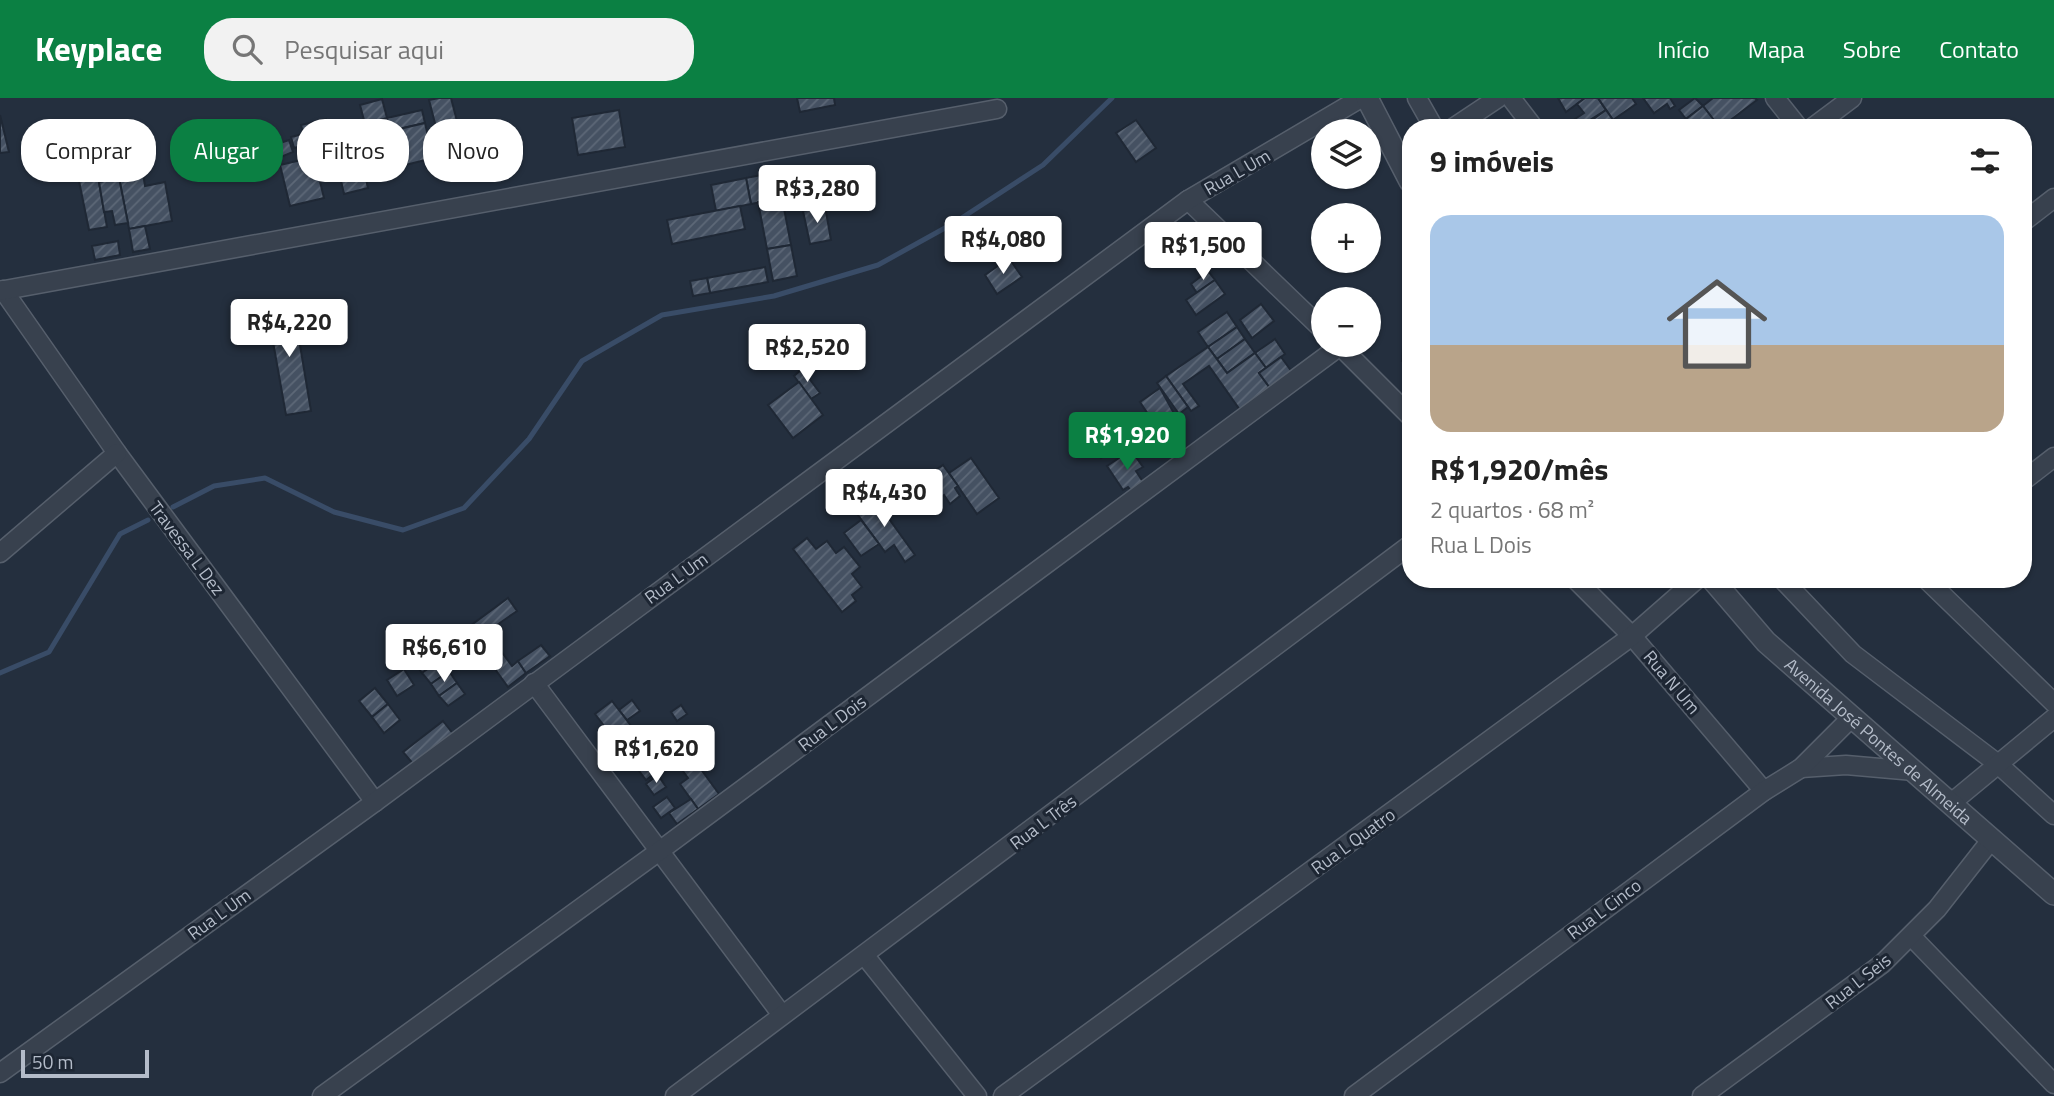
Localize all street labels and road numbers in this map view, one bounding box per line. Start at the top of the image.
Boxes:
street label: Rua L Um [1199,142,1275,202]
street label: Travessa L Dez [143,495,231,601]
street label: Rua L Um [639,546,713,610]
street label: Rua N Um [1637,644,1707,720]
street label: Avenida José Pontes de Almeida [1779,651,1979,831]
street label: Rua L Dois [792,688,872,758]
street label: Rua L Três [1004,788,1082,856]
street label: Rua L Quatro [1305,801,1401,881]
street label: Rua L Cinco [1561,872,1647,946]
street label: Rua L Um [182,882,256,946]
street label: Rua L Seis [1819,947,1897,1015]

